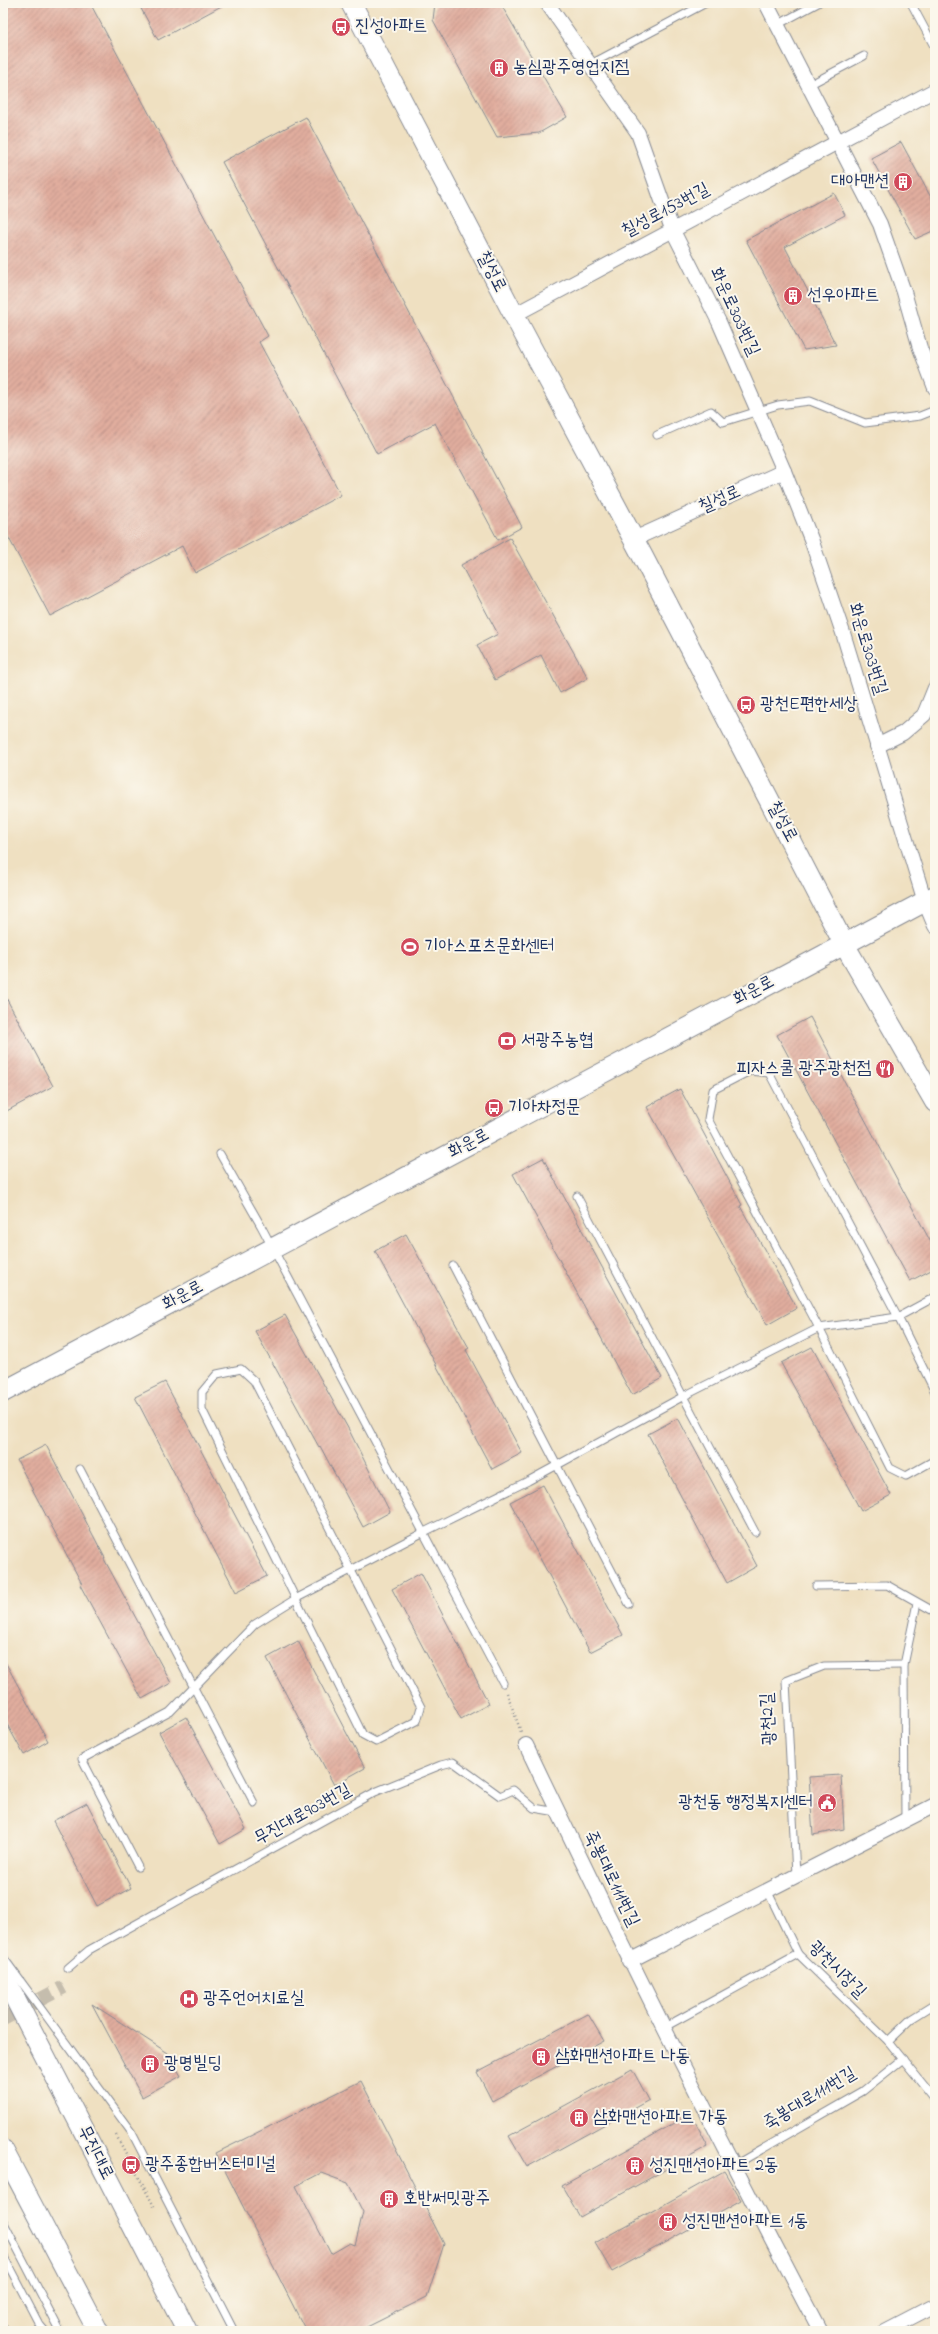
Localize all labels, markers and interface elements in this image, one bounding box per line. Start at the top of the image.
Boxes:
place label: 진성아파트 [355,14,427,40]
bus stop icon: 진성아파트 [330,16,352,38]
place label: 농심광주영업지점 [513,55,629,81]
building icon: 농심광주영업지점 [488,57,510,79]
place label: 대아맨션 [831,169,889,195]
building icon: 대아맨션 [892,171,914,193]
street label: 칠성로153번길 [618,177,715,245]
street label: 칠성로 [470,247,512,297]
street label: 화운로303번길 [702,263,766,361]
place label: 선우아파트 [807,283,879,309]
building icon: 선우아파트 [782,285,804,307]
street label: 칠성로 [695,479,745,521]
street label: 화운로303번길 [841,600,893,699]
place label: 광천E편한세상 [760,692,858,718]
bus stop icon: 광천E편한세상 [735,694,757,716]
street label: 칠성로 [760,797,804,847]
place label: 기아스포츠문화센터 [424,934,554,960]
sports icon: 기아스포츠문화센터 [399,936,421,958]
street label: 화운로 [729,969,779,1013]
place label: 서광주농협 [521,1028,593,1054]
bank icon: 서광주농협 [496,1030,518,1052]
place label: 피자스쿨 광주광천점 [736,1056,872,1082]
restaurant icon: 피자스쿨 광주광천점 [874,1058,896,1080]
place label: 기아차정문 [508,1095,580,1121]
bus stop icon: 기아차정문 [483,1097,505,1119]
street label: 화운로 [444,1122,494,1166]
street label: 화운로 [158,1274,208,1318]
street label: 광천2길 [755,1692,783,1746]
street label: 무진대로903번길 [250,1777,357,1852]
place label: 광천동 행정복지센터 [678,1790,813,1816]
public building icon: 광천동 행정복지센터 [816,1792,838,1814]
street label: 죽봉대로111번길 [576,1827,646,1932]
street label: 광천시장길 [802,1935,872,2005]
place label: 광주언어치료실 [203,1986,305,2012]
hospital icon: 광주언어치료실 [178,1988,200,2010]
place label: 삼화맨션아파트 나동 [555,2044,690,2070]
building icon: 삼화맨션아파트 나동 [530,2046,552,2068]
place label: 광명빌딩 [164,2051,222,2077]
building icon: 광명빌딩 [139,2053,161,2075]
street label: 죽봉대로111번길 [759,2061,862,2137]
place label: 삼화맨션아파트 가동 [593,2105,728,2131]
building icon: 삼화맨션아파트 가동 [568,2107,590,2129]
street label: 무진대로 [70,2121,120,2185]
place label: 광주종합버스터미널 [145,2152,276,2178]
place label: 성진맨션아파트 2동 [649,2153,778,2179]
bus stop icon: 광주종합버스터미널 [120,2154,142,2176]
building icon: 성진맨션아파트 2동 [624,2155,646,2177]
place label: 호반써밋광주 [403,2186,490,2212]
building icon: 호반써밋광주 [378,2188,400,2210]
place label: 성진맨션아파트 1동 [682,2209,808,2235]
building icon: 성진맨션아파트 1동 [657,2211,679,2233]

